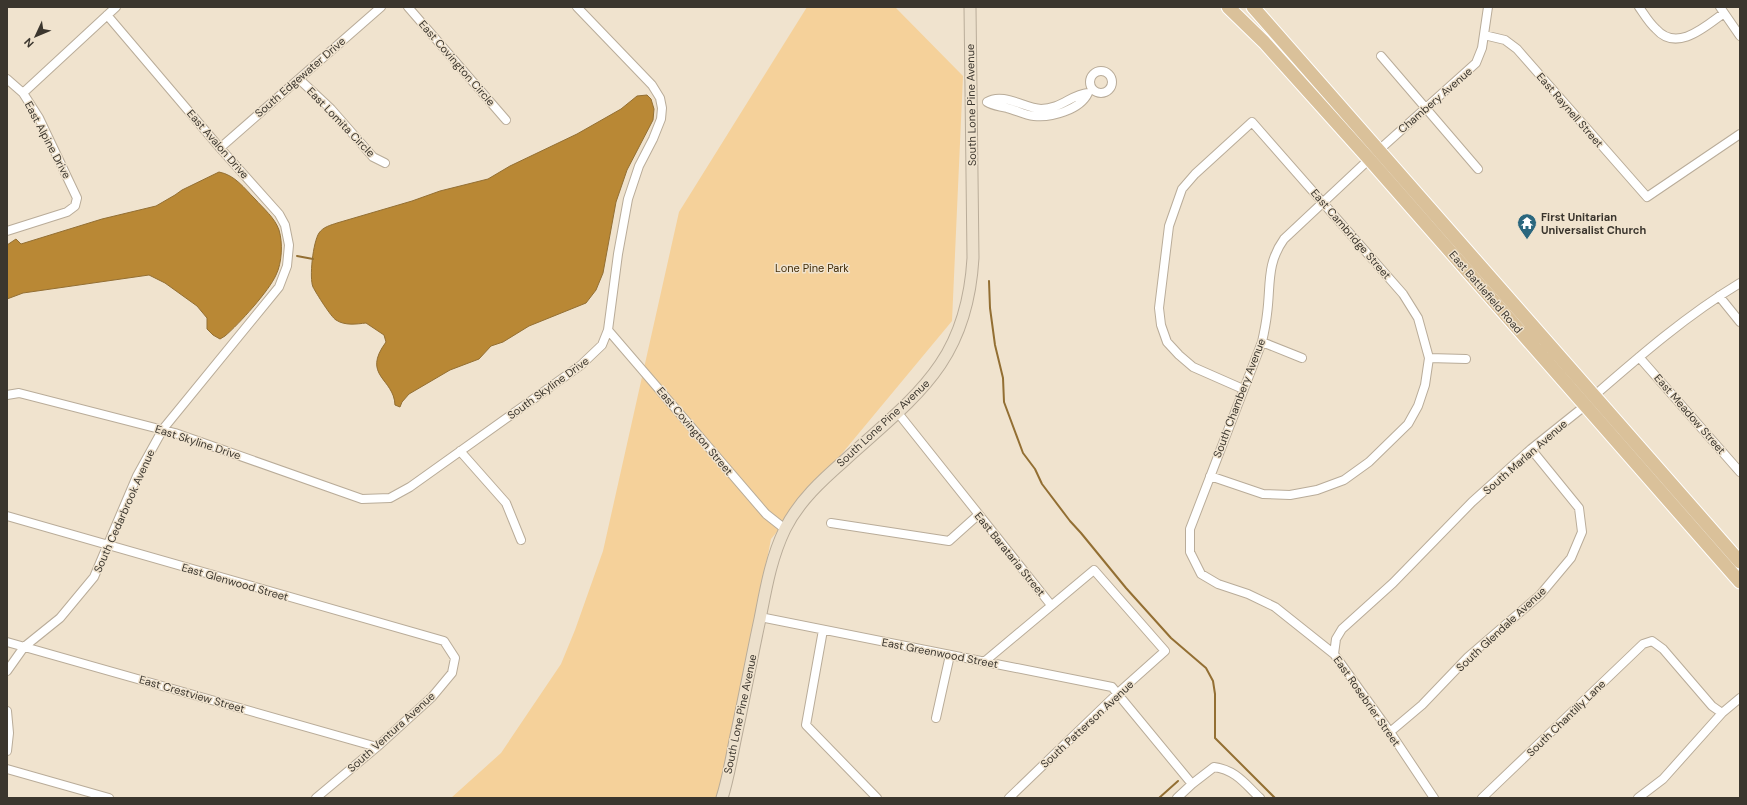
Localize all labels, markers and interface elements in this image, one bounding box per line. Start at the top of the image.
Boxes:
north arrow [16,16,56,56]
street label: East Covington Circle [416,17,498,109]
street label: South Edgewater Drive [252,34,348,120]
text: N [21,35,37,51]
street label: South Lone Pine Avenue [963,44,979,166]
street label: Chambery Avenue [1395,64,1475,136]
street label: East Raynell Street [1534,70,1606,150]
street label: East Lomita Circle [304,84,378,160]
street label: East Alpine Drive [22,99,74,181]
street label: East Avalon Drive [184,106,252,182]
street label: East Cambridge Street [1308,186,1394,282]
place label: First Unitarian Universalist Church [1541,210,1646,237]
temple icon: First Unitarian Universalist Church [1516,212,1538,240]
street label: East Battlefield Road [1446,248,1526,336]
park label: Lone Pine Park [775,261,849,275]
street label: South Chambery Avenue [1210,336,1268,460]
street label: South Skyline Drive [504,354,592,422]
street label: East Meadow Street [1651,371,1729,457]
street label: South Lone Pine Avenue [834,376,932,470]
street label: East Covington Street [654,384,736,478]
street label: South Marlan Avenue [1480,417,1570,497]
street label: East Skyline Drive [153,422,243,462]
street label: South Cedarbrook Avenue [90,447,158,575]
street label: East Barataria Street [972,509,1048,599]
street label: East Glenwood Street [180,560,290,604]
street label: South Glendale Avenue [1453,584,1549,674]
street label: East Greenwood Street [881,635,999,671]
street label: South Lone Pine Avenue [720,653,760,775]
street label: East Rosebrier Street [1331,653,1403,749]
street label: East Crestview Street [138,672,246,716]
street label: South Patterson Avenue [1038,677,1136,771]
street label: South Chantilly Lane [1524,677,1608,759]
street label: South Ventura Avenue [344,689,438,775]

